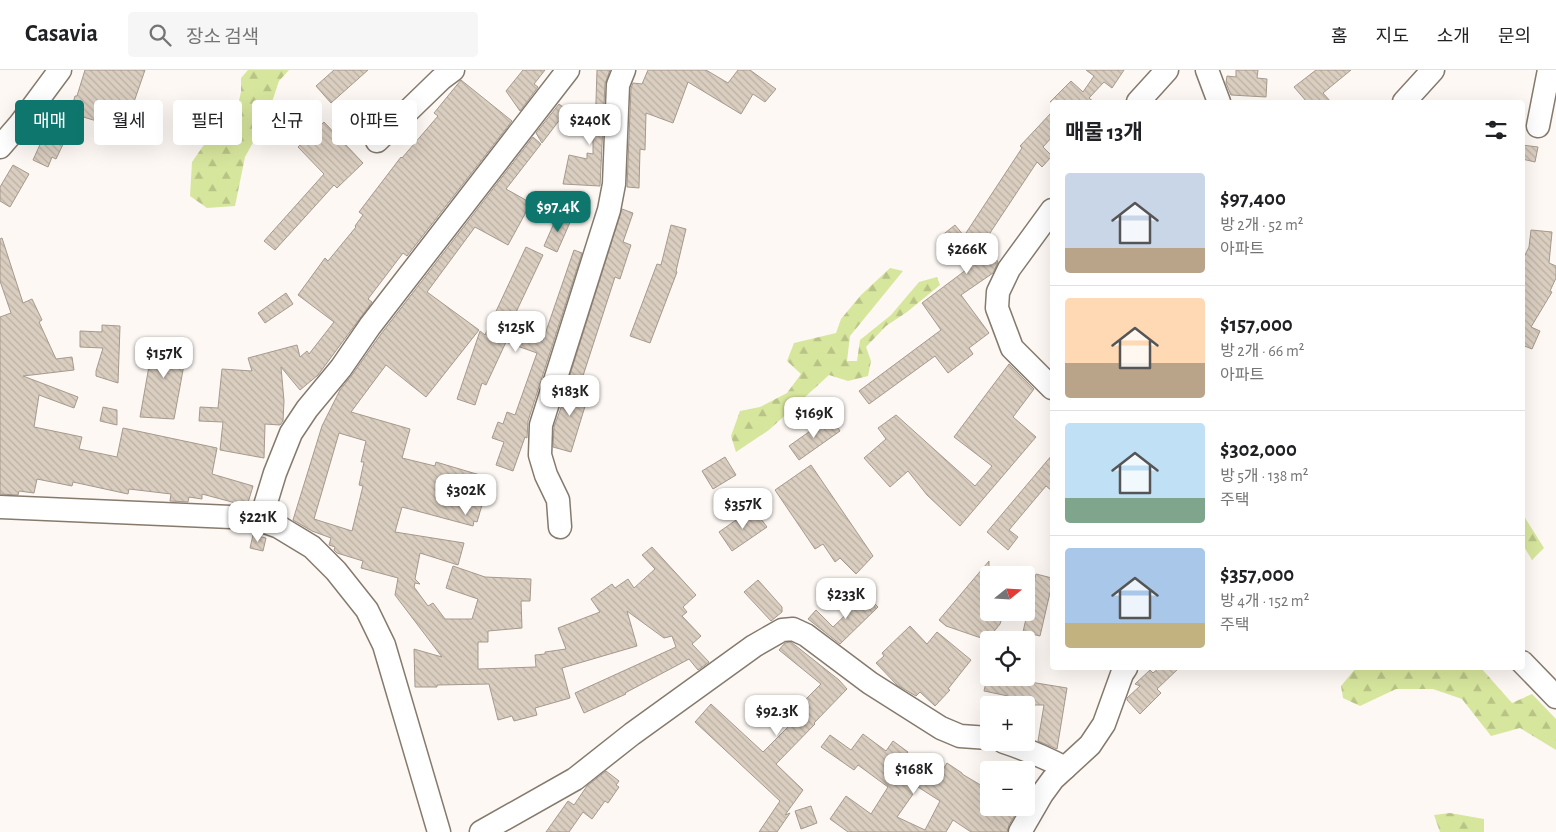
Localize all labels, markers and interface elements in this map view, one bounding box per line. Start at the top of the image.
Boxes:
search box [128,12,478,57]
icon: search [146,21,174,49]
text: Casavia [25,22,98,46]
text: 장소 검색 [186,28,259,47]
text: 홈 [1331,28,1348,46]
text: 지도 [1376,28,1409,46]
text: 소개 [1437,28,1470,46]
text: 문의 [1498,28,1531,46]
chip: 매매 [15,100,84,145]
chip: 월세 [94,100,163,145]
chip: 필터 [173,100,242,145]
chip: 신규 [252,100,322,145]
chip: 아파트 [332,100,417,145]
pin: $240K [555,104,625,146]
text: $240K [570,112,610,128]
icon: filters [1482,116,1510,144]
text: 매물 13개 [1065,122,1143,143]
text: $97,400 [1220,188,1286,209]
pin: $97.4K [517,190,599,233]
icon: home [1105,193,1165,253]
text: $97.4K [537,199,579,215]
text: 방 2개 · 52 m² [1220,217,1303,233]
pin: $266K [932,232,1002,275]
text: $266K [947,241,987,257]
text: 아파트 [1220,241,1264,257]
pin: $125K [481,310,551,353]
text: $157,000 [1220,314,1293,335]
icon: home [1105,318,1165,378]
text: $125K [498,319,534,335]
pin: $157K [129,336,199,379]
text: 방 2개 · 66 m² [1220,343,1304,359]
text: $157K [146,345,182,361]
text: 아파트 [1220,367,1264,383]
pin: $183K [535,374,605,417]
text: $183K [551,383,589,399]
pin: $169K [779,396,849,439]
text: $169K [795,405,833,421]
text: $302,000 [1220,439,1297,460]
icon: home [1105,443,1165,503]
text: 방 5개 · 138 m² [1220,468,1308,484]
pin: $302K [431,474,501,516]
text: $302K [446,482,486,498]
pin: $357K [708,488,778,530]
text: 주택 [1220,492,1249,508]
text: $357K [724,496,762,512]
pin: $221K [223,500,293,543]
text: $221K [239,509,277,525]
text: $357,000 [1220,564,1294,585]
north arrow [980,566,1035,621]
map controls [980,566,1035,816]
icon: home [1105,568,1165,628]
pin: $233K [811,578,881,620]
text: $233K [827,586,865,602]
text: 방 4개 · 152 m² [1220,593,1309,609]
text: 주택 [1220,617,1249,633]
button: locate [980,631,1035,686]
pin: $92.3K [736,694,818,737]
button: + [980,696,1035,751]
text: $92.3K [756,703,798,719]
pin: $168K [879,752,949,795]
text: $168K [895,761,933,777]
button: − [980,761,1035,816]

